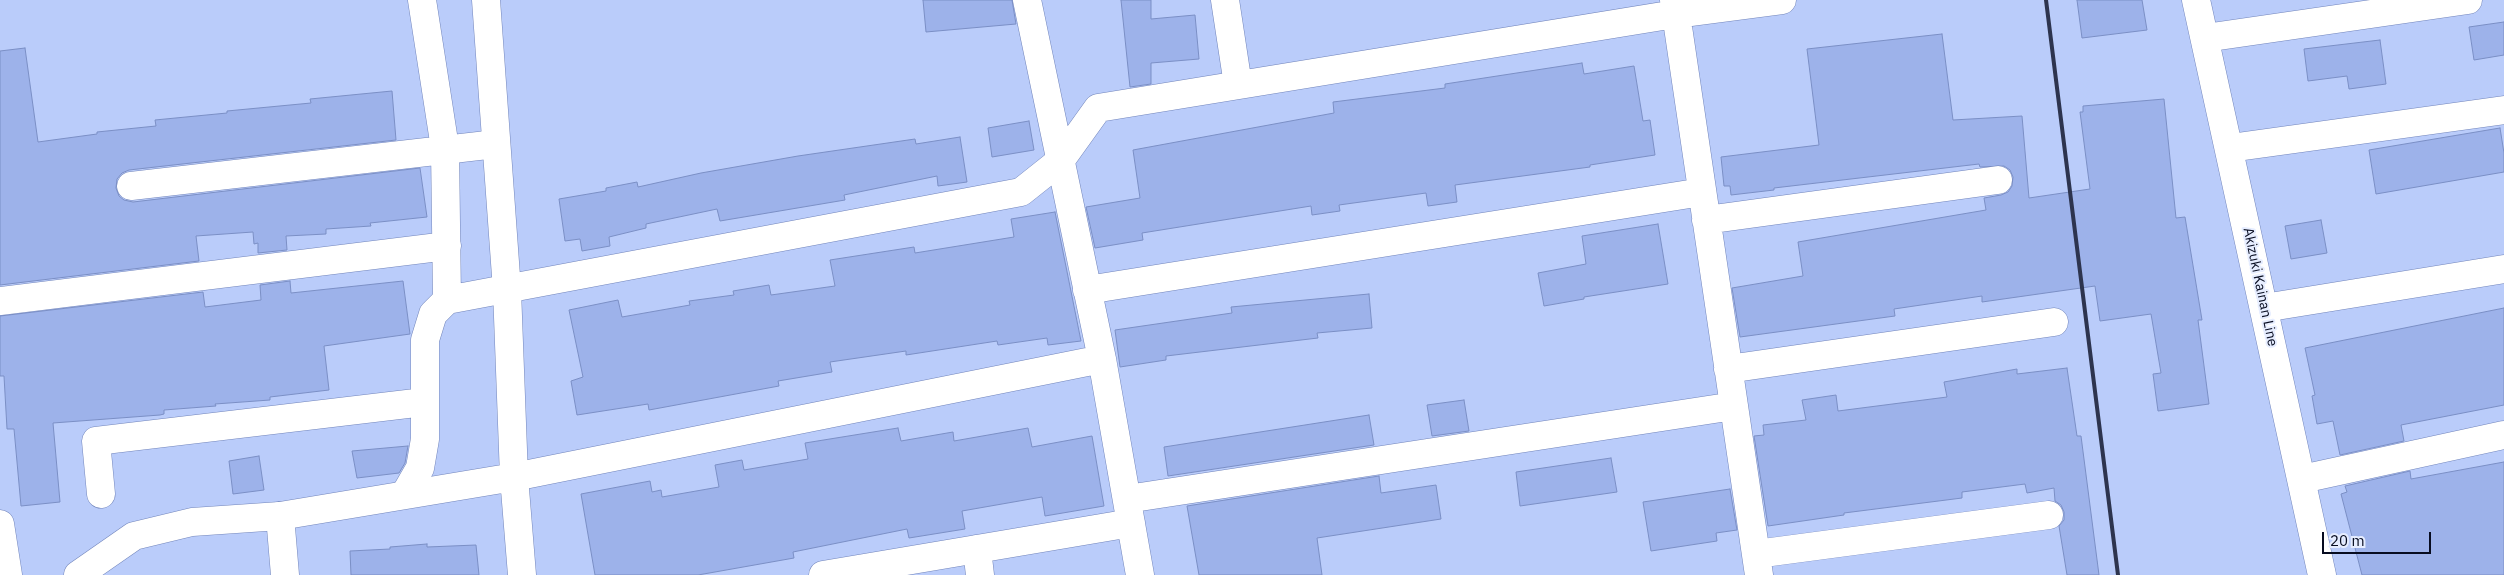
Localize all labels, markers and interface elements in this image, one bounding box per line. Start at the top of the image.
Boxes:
street label: Akizuki Kainan Line [2239,226,2281,348]
scale bar [2324,522,2433,554]
text: 20 m [2330,531,2365,550]

